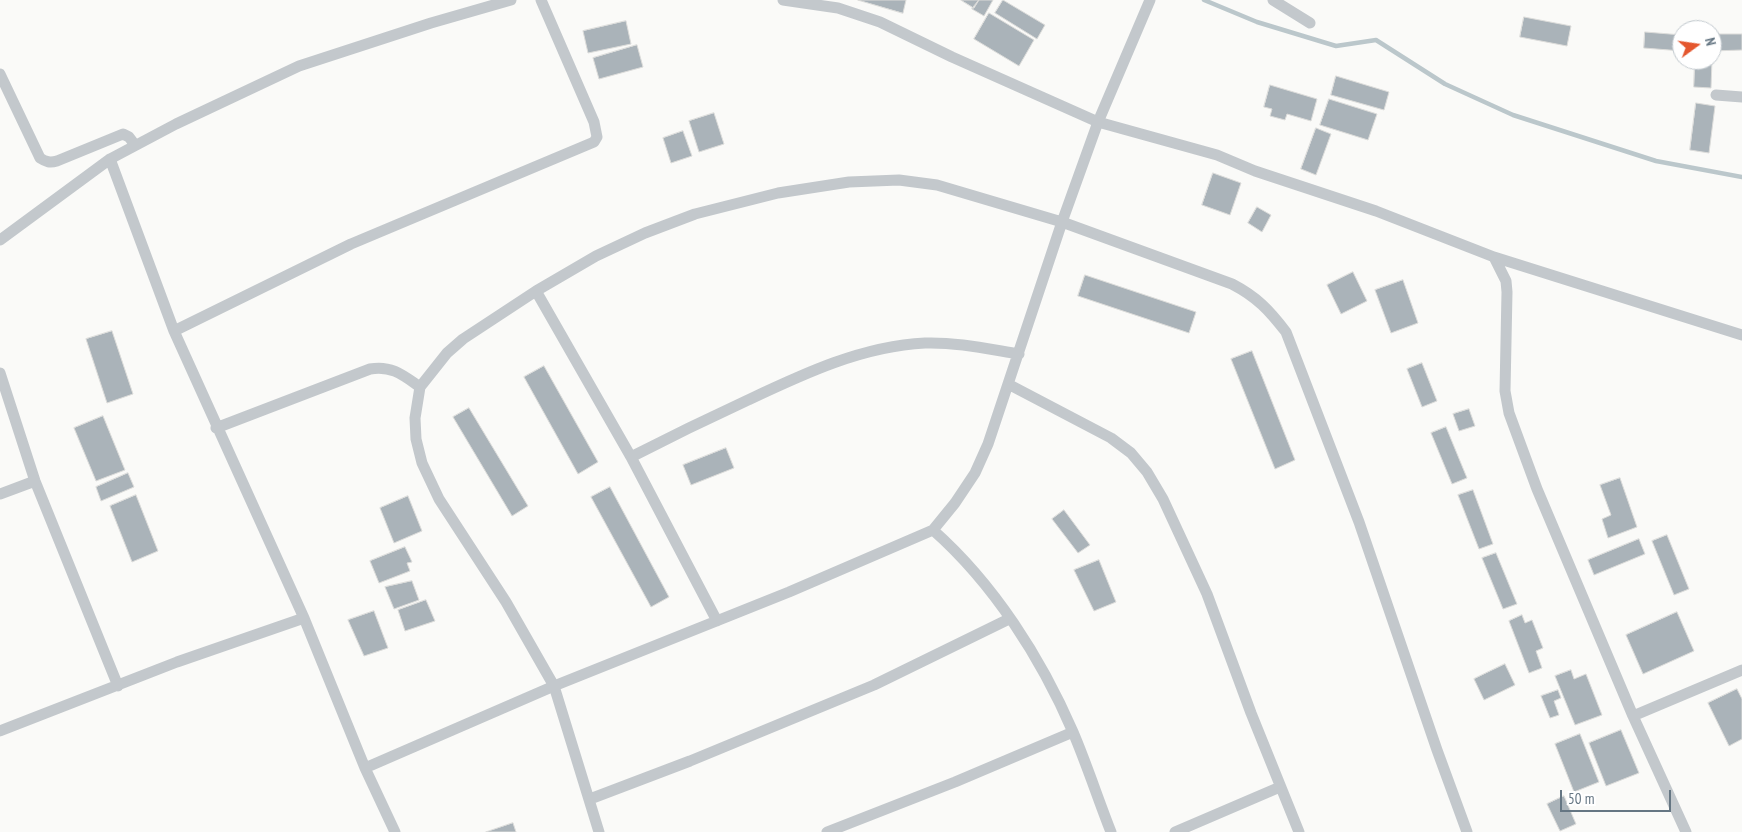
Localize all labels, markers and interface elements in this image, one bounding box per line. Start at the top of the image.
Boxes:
north arrow [1672,20,1722,70]
text: N [1701,36,1720,47]
scale bar [1562,780,1673,812]
text: 50 m [1568,789,1594,808]

